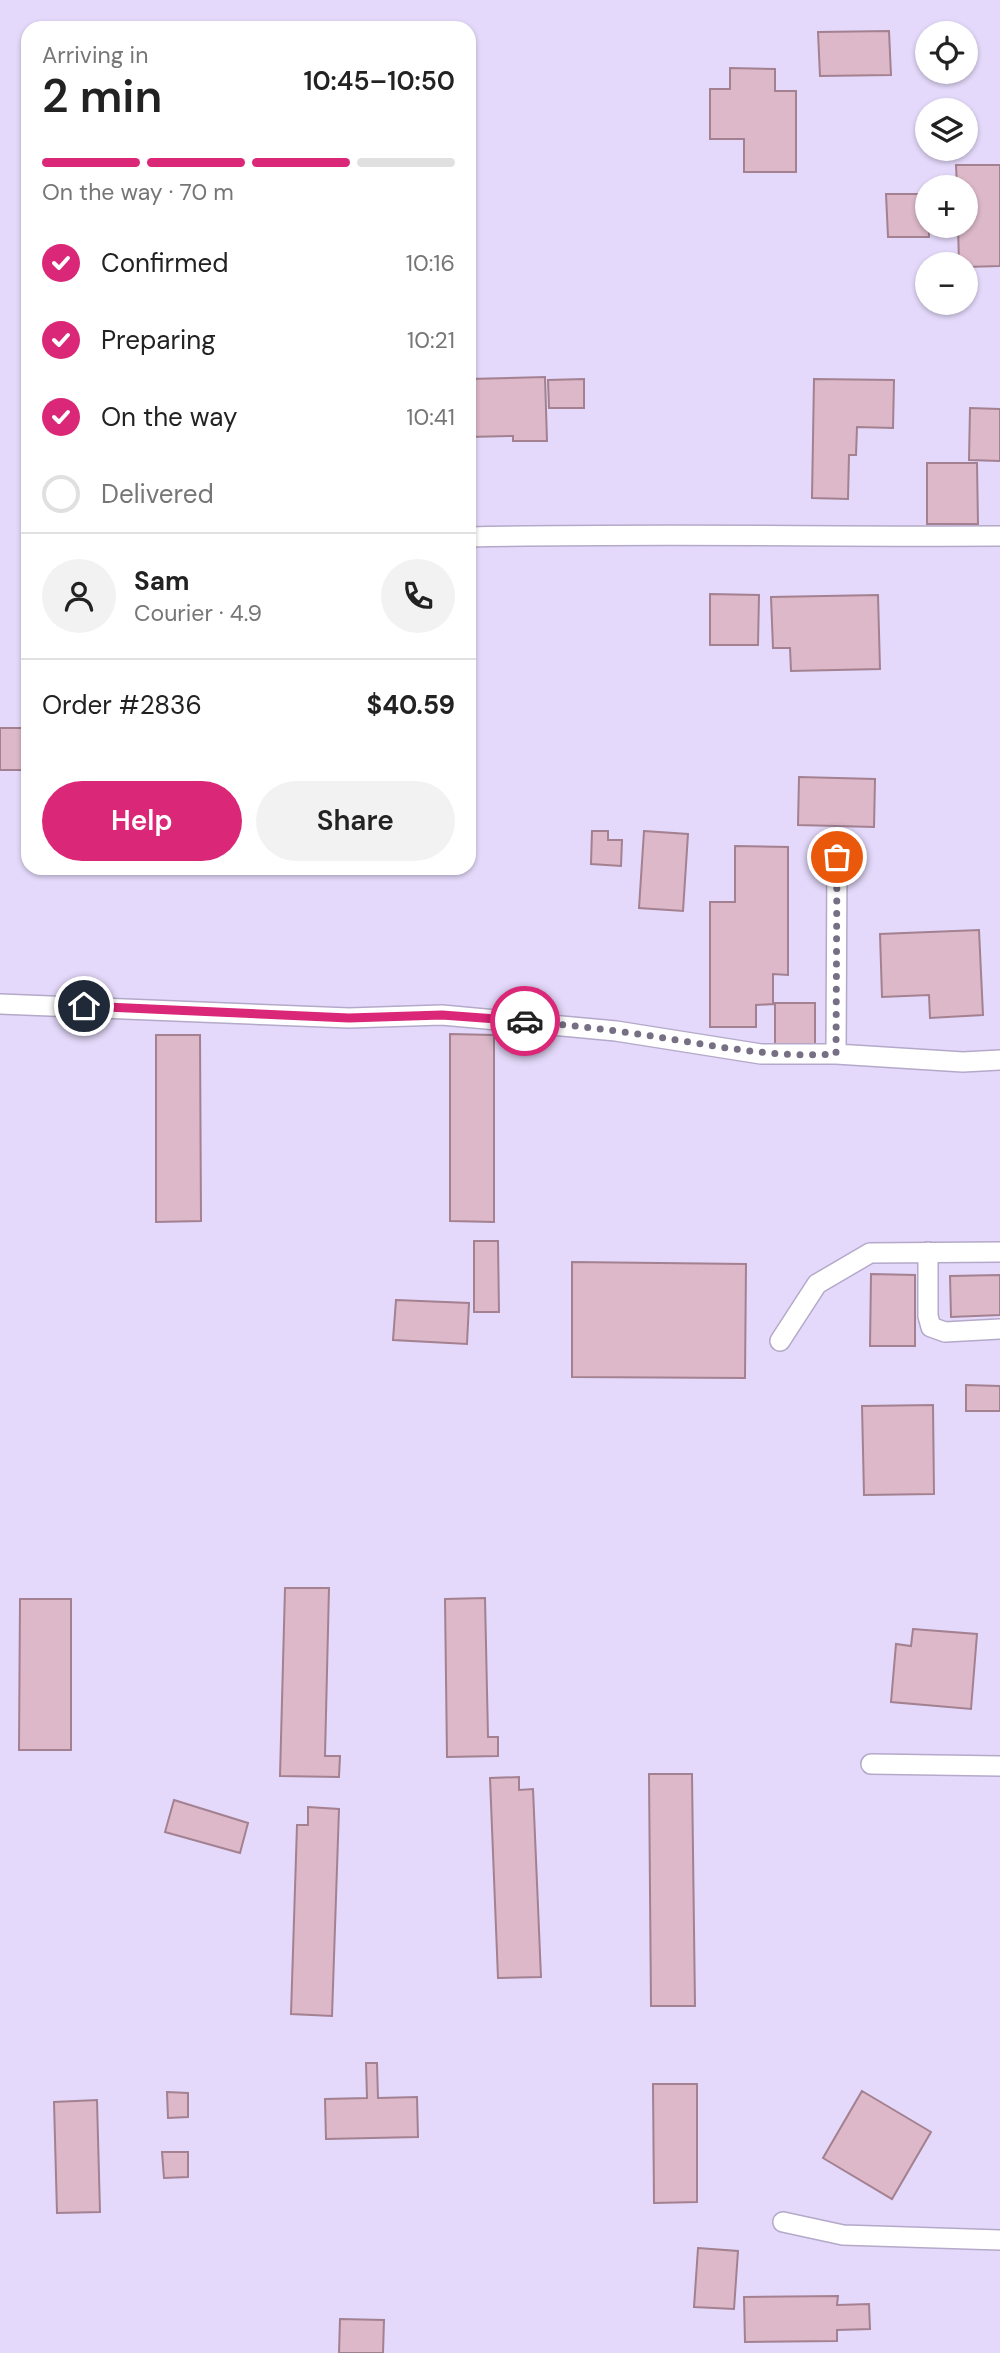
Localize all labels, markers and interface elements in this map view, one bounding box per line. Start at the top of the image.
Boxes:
map controls [915,21,978,315]
button: locate [915,21,978,84]
text: Arriving in [42,40,148,70]
text: 10:45–10:50 [303,64,455,98]
text: 2 min [42,66,162,126]
button: layers [915,98,978,161]
button: + [915,175,978,238]
text: On the way · 70 m [42,177,234,207]
icon: check [42,244,80,282]
text: Confirmed [101,246,228,280]
text: 10:16 [406,248,455,278]
button: − [915,252,978,315]
icon: check [42,321,80,359]
text: Preparing [101,323,216,357]
text: 10:21 [407,325,455,355]
icon: check [42,398,80,436]
text: On the way [101,400,237,434]
text: 10:41 [406,402,455,432]
text: Delivered [101,477,214,511]
button: person [42,559,116,633]
button: phone [381,559,455,633]
text: Sam [134,564,189,598]
text: Courier · 4.9 [134,598,262,628]
text: Order #2836 [42,688,202,722]
text: $40.59 [367,688,455,722]
button: Help [42,781,242,861]
button: Share [256,781,455,861]
pin [807,827,867,887]
icon: bag [818,838,856,876]
pin [54,976,114,1036]
courier [490,986,560,1056]
icon: home [65,987,103,1025]
icon: car [506,1002,544,1040]

